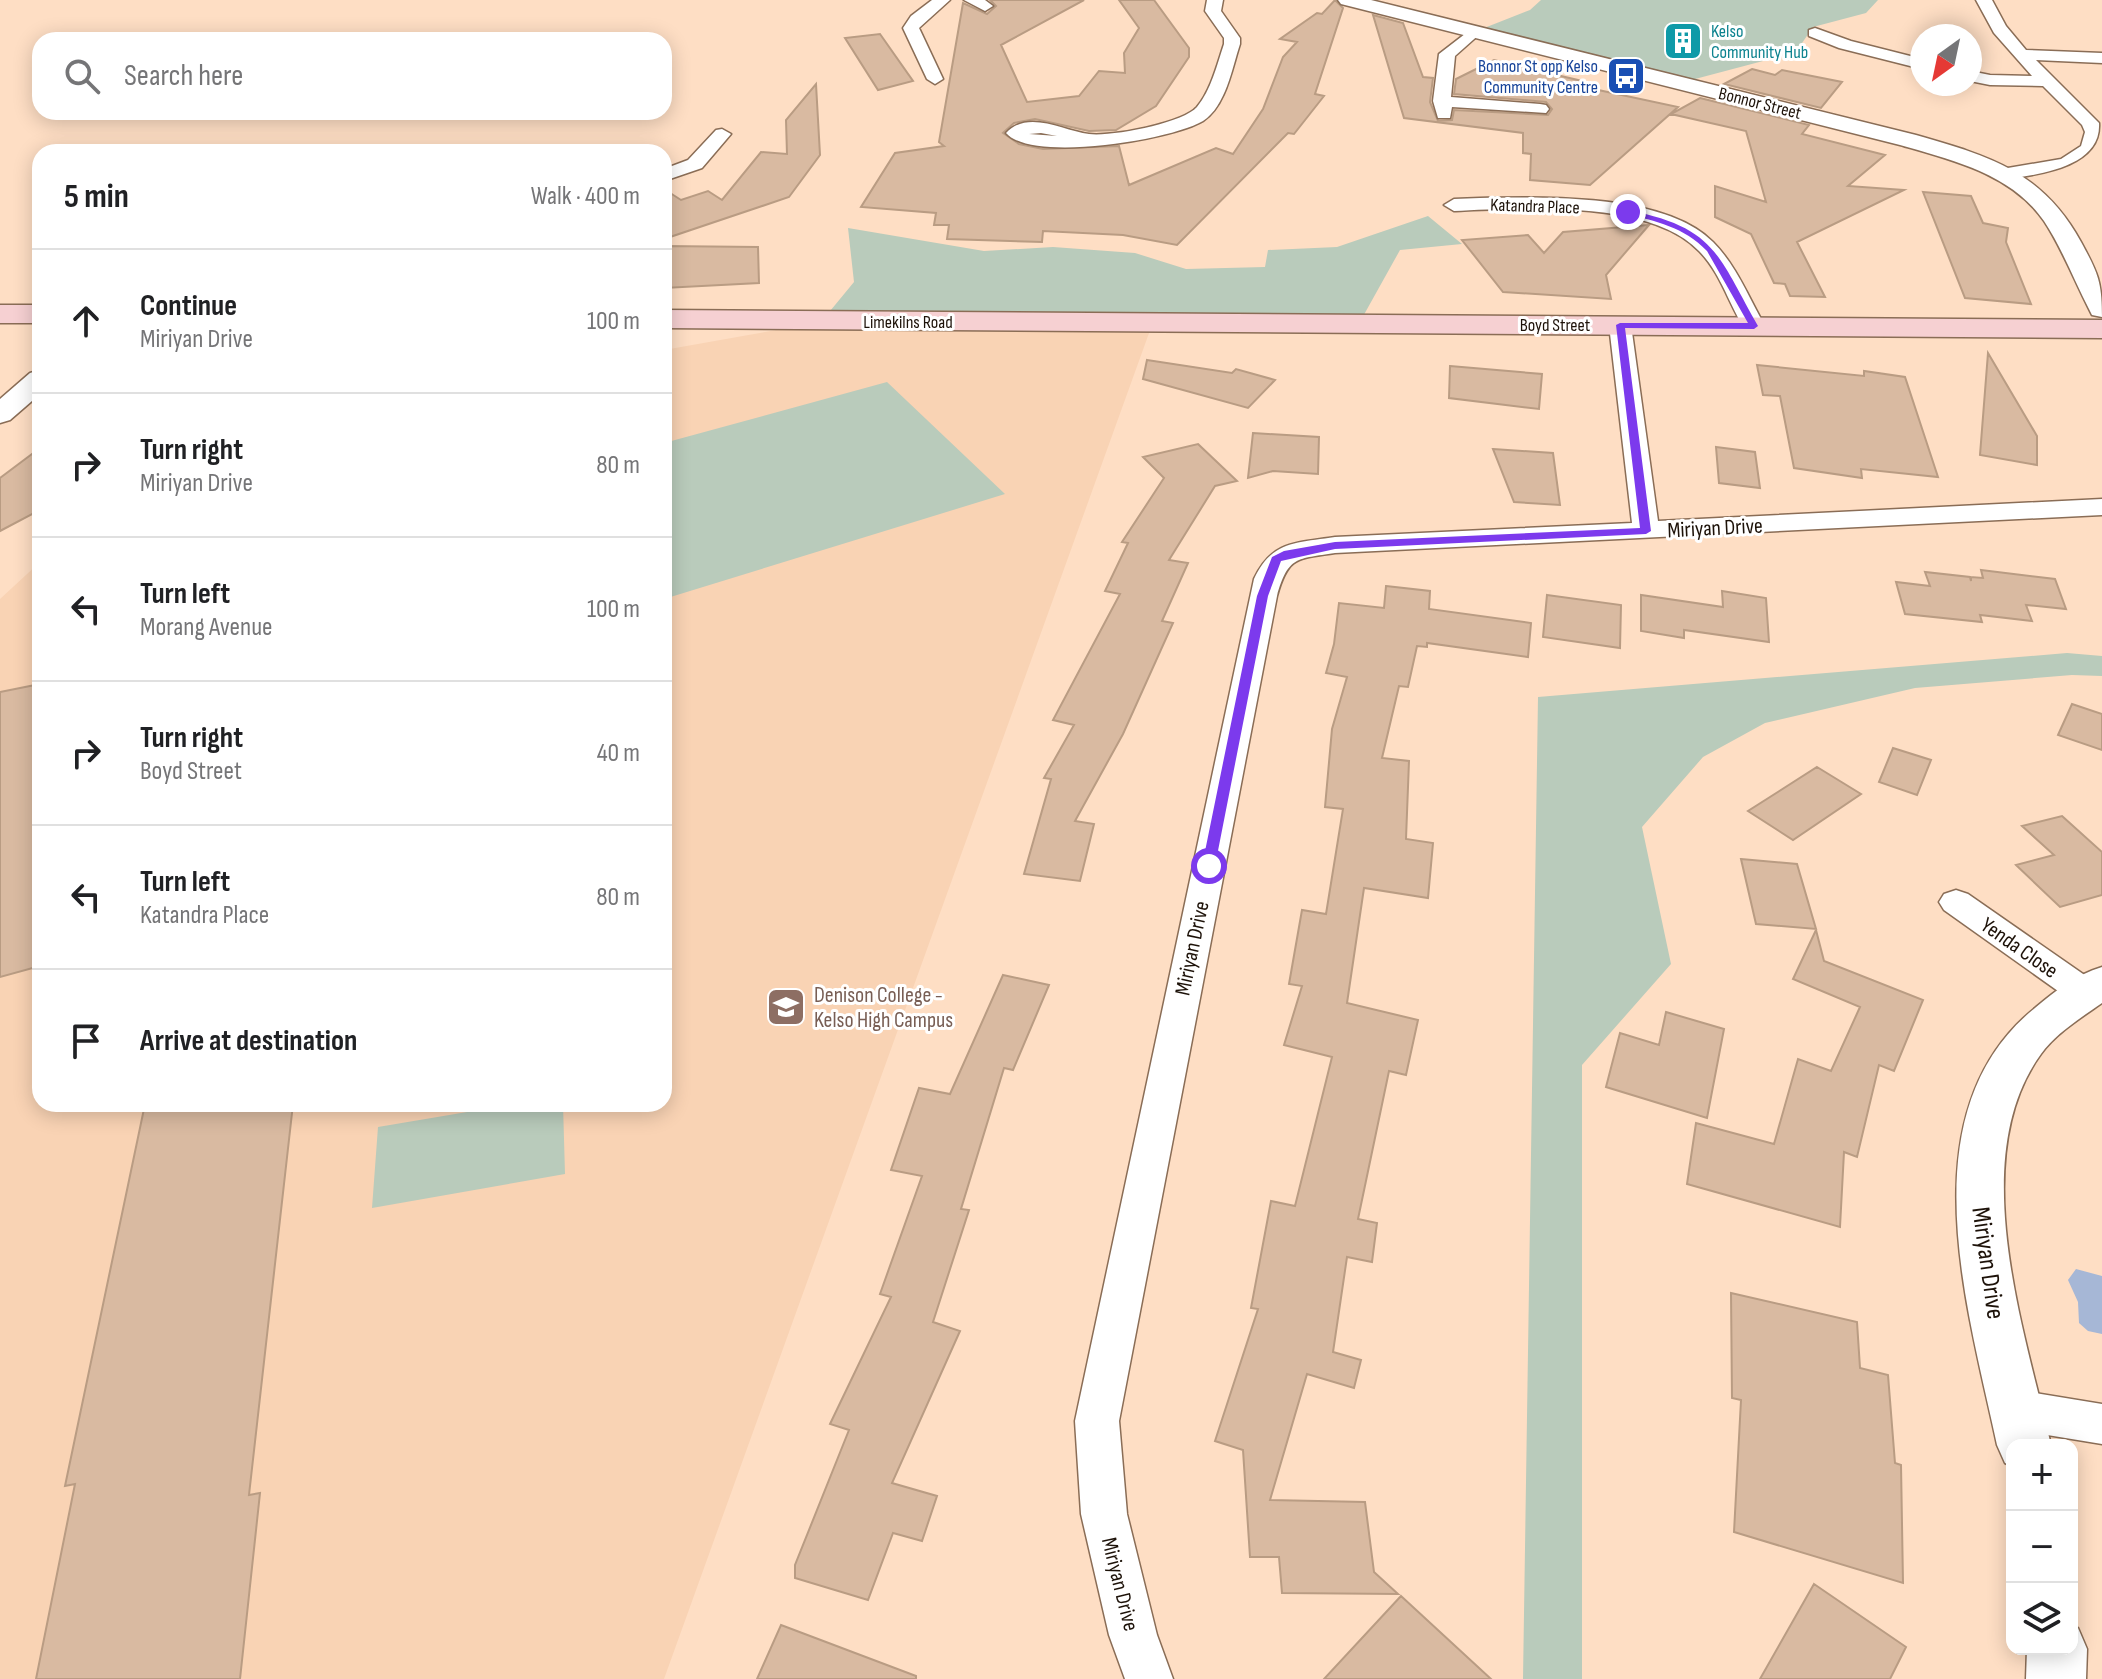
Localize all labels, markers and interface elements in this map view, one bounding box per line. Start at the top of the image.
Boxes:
building icon: Kelso Community Hub [1662,20,1704,62]
place label: Kelso Community Hub [1711,21,1808,63]
north arrow [1910,24,1982,96]
search box [32,32,672,120]
icon: search [60,54,104,98]
bus stop icon: Bonnor St opp Kelso Community Centre [1605,55,1647,97]
place label: Bonnor St opp Kelso Community Centre [1478,56,1598,98]
text: Search here [124,58,243,94]
street label: Bonnor Street [1716,83,1804,124]
text: 5 min [64,176,129,217]
text: Walk · 400 m [531,181,640,212]
street label: Katandra Place [1490,194,1580,219]
route end [1610,194,1646,230]
text: Continue [140,288,237,324]
icon: ahead [64,299,108,343]
text: 100 m [587,306,640,337]
street label: Limekilns Road [863,312,953,333]
street label: Boyd Street [1520,315,1591,336]
text: Miriyan Drive [140,324,253,355]
text: Turn right [140,432,243,468]
icon: right [64,443,108,487]
text: 80 m [596,450,640,481]
text: Miriyan Drive [140,468,253,499]
street label: Miriyan Drive [1667,513,1763,544]
text: Turn left [140,576,230,612]
icon: left [64,587,108,631]
text: 100 m [587,594,640,625]
text: Morang Avenue [140,612,273,643]
text: Turn right [140,720,243,756]
icon: right [64,731,108,775]
text: 40 m [597,738,640,769]
text: Boyd Street [140,756,242,787]
route start [1191,848,1227,884]
text: Turn left [140,864,230,900]
icon: left [64,875,108,919]
text: 80 m [596,882,640,913]
street label: Miriyan Drive [1169,899,1216,998]
text: Katandra Place [140,900,269,931]
street label: Yenda Close [1975,912,2063,985]
place label: Denison College - Kelso High Campus [814,982,953,1034]
school or university icon: Denison College - Kelso High Campus [765,986,807,1028]
icon: arrive [64,1019,108,1063]
text: Arrive at destination [140,1023,357,1059]
street label: Miriyan Drive [1964,1205,2011,1321]
map controls [2006,1439,2078,1655]
button: + [2006,1439,2078,1511]
button: − [2006,1511,2078,1583]
street label: Miriyan Drive [1095,1535,1144,1634]
button: layers [2006,1583,2078,1655]

